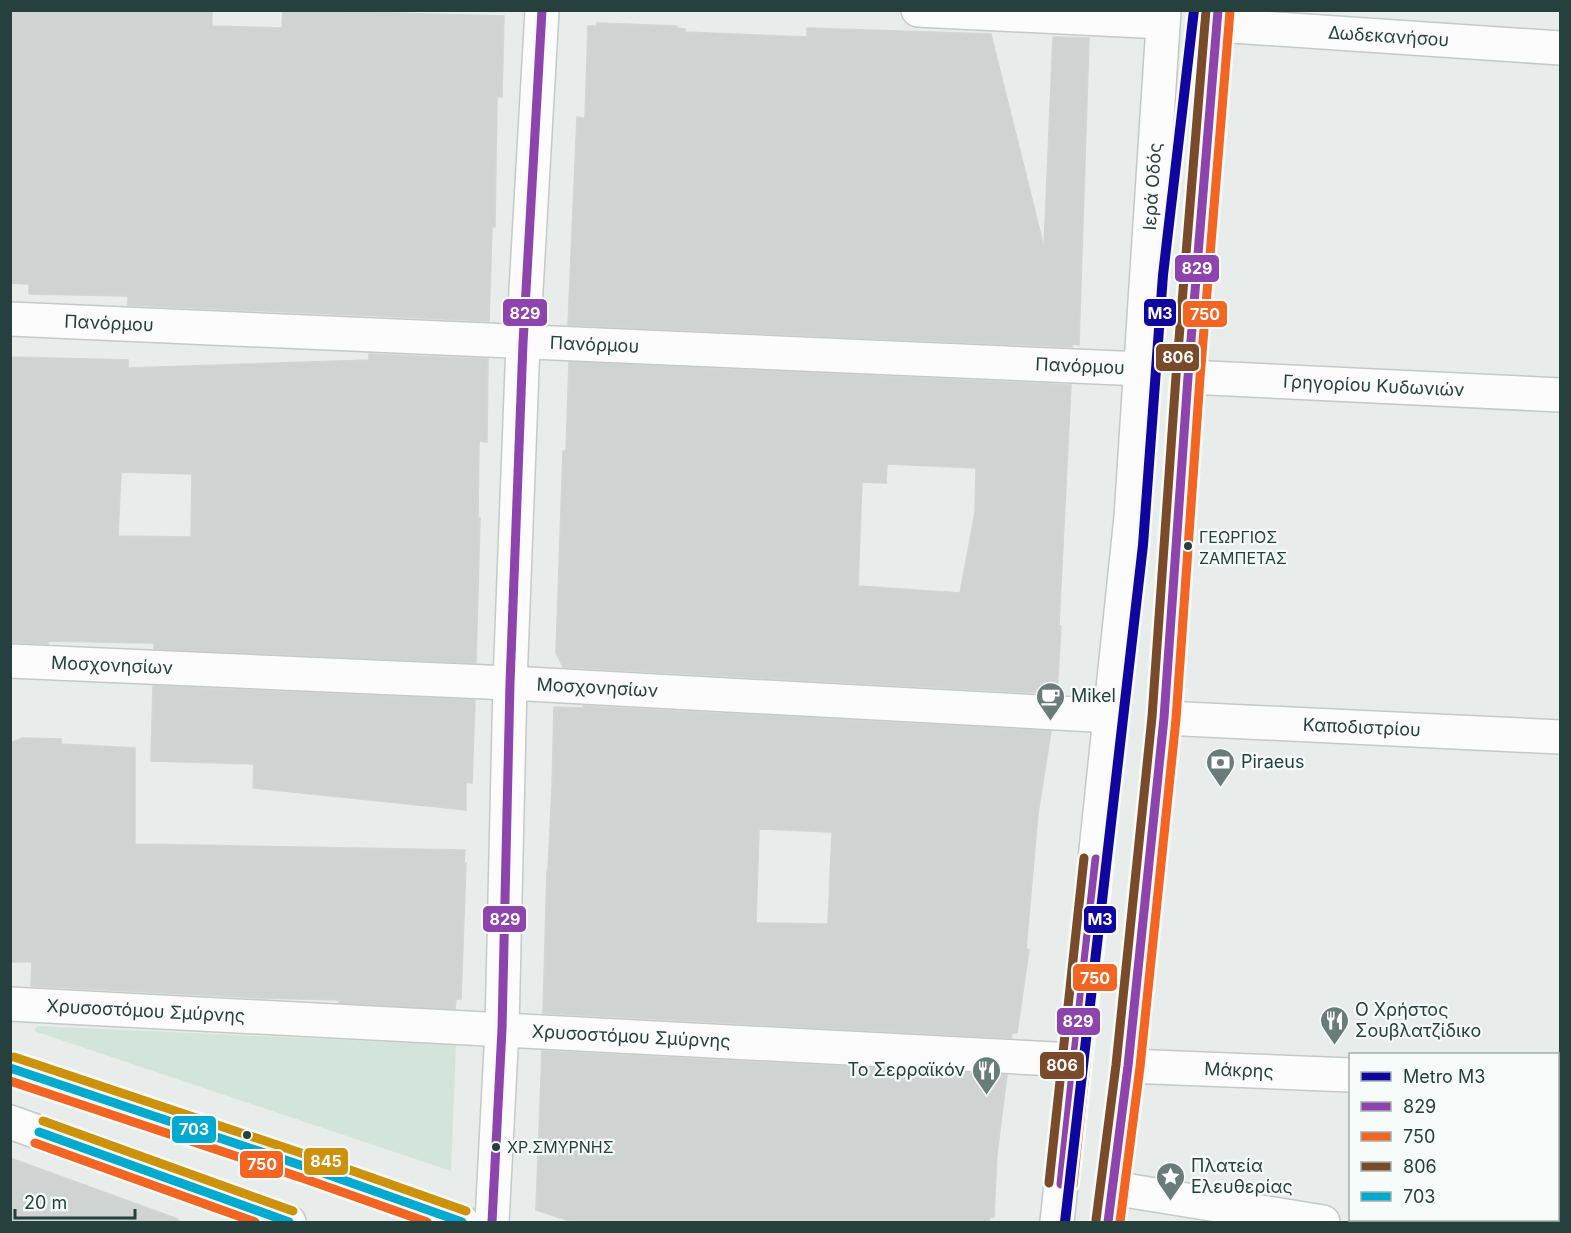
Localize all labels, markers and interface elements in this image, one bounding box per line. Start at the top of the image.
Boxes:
street label: Δωδεκανήσου [1327,21,1450,51]
street label: Ιερά Οδός [1139,142,1165,231]
line badge: 829 [1174,254,1220,283]
text: 829 [1182,258,1212,278]
line badge: 829 [502,298,548,327]
line badge: Μ3 [1143,298,1177,327]
line badge: 750 [1182,300,1228,328]
text: 829 [510,303,540,323]
text: Μ3 [1147,303,1173,323]
text: 750 [1190,304,1220,324]
street label: Πανόρμου [64,310,154,335]
street label: Πανόρμου [549,332,640,357]
line badge: 806 [1155,343,1200,372]
text: 806 [1162,347,1194,367]
street label: Πανόρμου [1035,353,1125,378]
street label: Γρηγορίου Κυδωνιών [1283,371,1465,400]
place label: ΓΕΩΡΓΙΟΣ ΖΑΜΠΕΤΑΣ [1199,527,1287,568]
marker: ΓΕΩΡΓΙΟΣ ΖΑΜΠΕΤΑΣ [1182,540,1194,552]
street label: Μοσχονησίων [51,652,174,678]
street label: Μοσχονησίων [536,673,659,701]
cafe icon: Mikel [1034,680,1066,722]
place label: Mikel [1071,685,1116,706]
street label: Καποδιστρίου [1302,714,1421,740]
bank icon: Piraeus [1204,746,1236,788]
place label: Piraeus [1241,751,1304,772]
line badge: 829 [482,905,527,933]
line badge: Μ3 [1083,905,1117,934]
text: 829 [490,909,520,929]
text: Μ3 [1087,909,1113,929]
line badge: 750 [1072,963,1118,992]
text: 750 [1080,968,1110,988]
street label: Χρυσοστόμου Σμύρνης [46,995,246,1026]
place label: Ο Χρήστος Σουβλατζίδικο [1355,999,1481,1041]
restaurant icon: Ο Χρήστος Σουβλατζίδικο [1318,1004,1350,1046]
line badge: 829 [1056,1007,1101,1036]
text: 829 [1063,1011,1093,1031]
street label: Χρυσοστόμου Σμύρνης [531,1020,731,1052]
line badge: 806 [1039,1051,1085,1080]
legend [1349,1053,1559,1221]
restaurant icon: Το Σερραϊκόν [970,1054,1002,1096]
text: 806 [1046,1055,1078,1075]
street label: Μάκρης [1204,1058,1274,1082]
place label: Το Σερραϊκόν [847,1059,965,1080]
text: Metro Μ3 [1403,1066,1485,1087]
text: 829 [1403,1096,1436,1117]
line badge: 703 [171,1115,217,1144]
text: 703 [179,1119,209,1139]
text: 750 [1403,1126,1435,1147]
unlabelled marker [241,1129,253,1141]
place label: ΧΡ.ΣΜΥΡΝΗΣ [507,1137,614,1157]
marker: ΧΡ.ΣΜΥΡΝΗΣ [490,1141,502,1153]
line badge: 845 [303,1147,349,1176]
line badge: 750 [239,1150,284,1179]
text: 845 [310,1151,342,1171]
text: 750 [247,1154,277,1174]
place label: Πλατεία Ελευθερίας [1191,1155,1293,1197]
text: 806 [1403,1156,1437,1177]
place icon: Πλατεία Ελευθερίας [1154,1160,1186,1202]
scale bar [15,1182,135,1220]
text: 703 [1403,1186,1435,1207]
text: 20 m [24,1192,67,1213]

